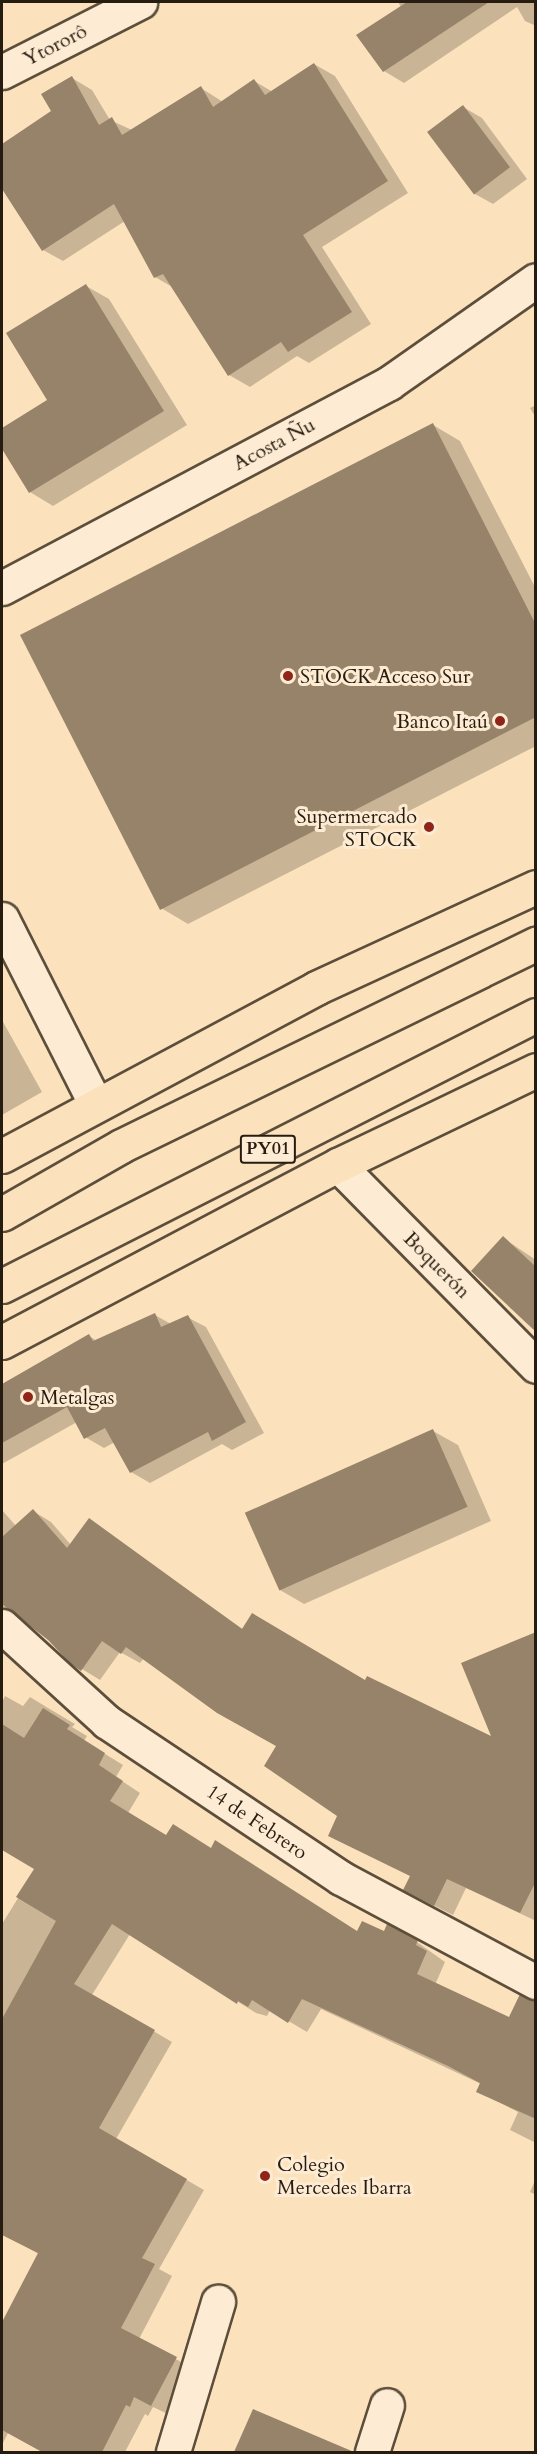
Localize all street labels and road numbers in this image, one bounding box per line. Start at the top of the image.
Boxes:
street label: Ytororô [19,19,91,71]
street label: Acosta Ñu [229,412,319,476]
road number: PY01 [240,1134,296,1164]
street label: Boquerón [399,1227,475,1303]
street label: 14 de Febrero [202,1779,312,1865]

